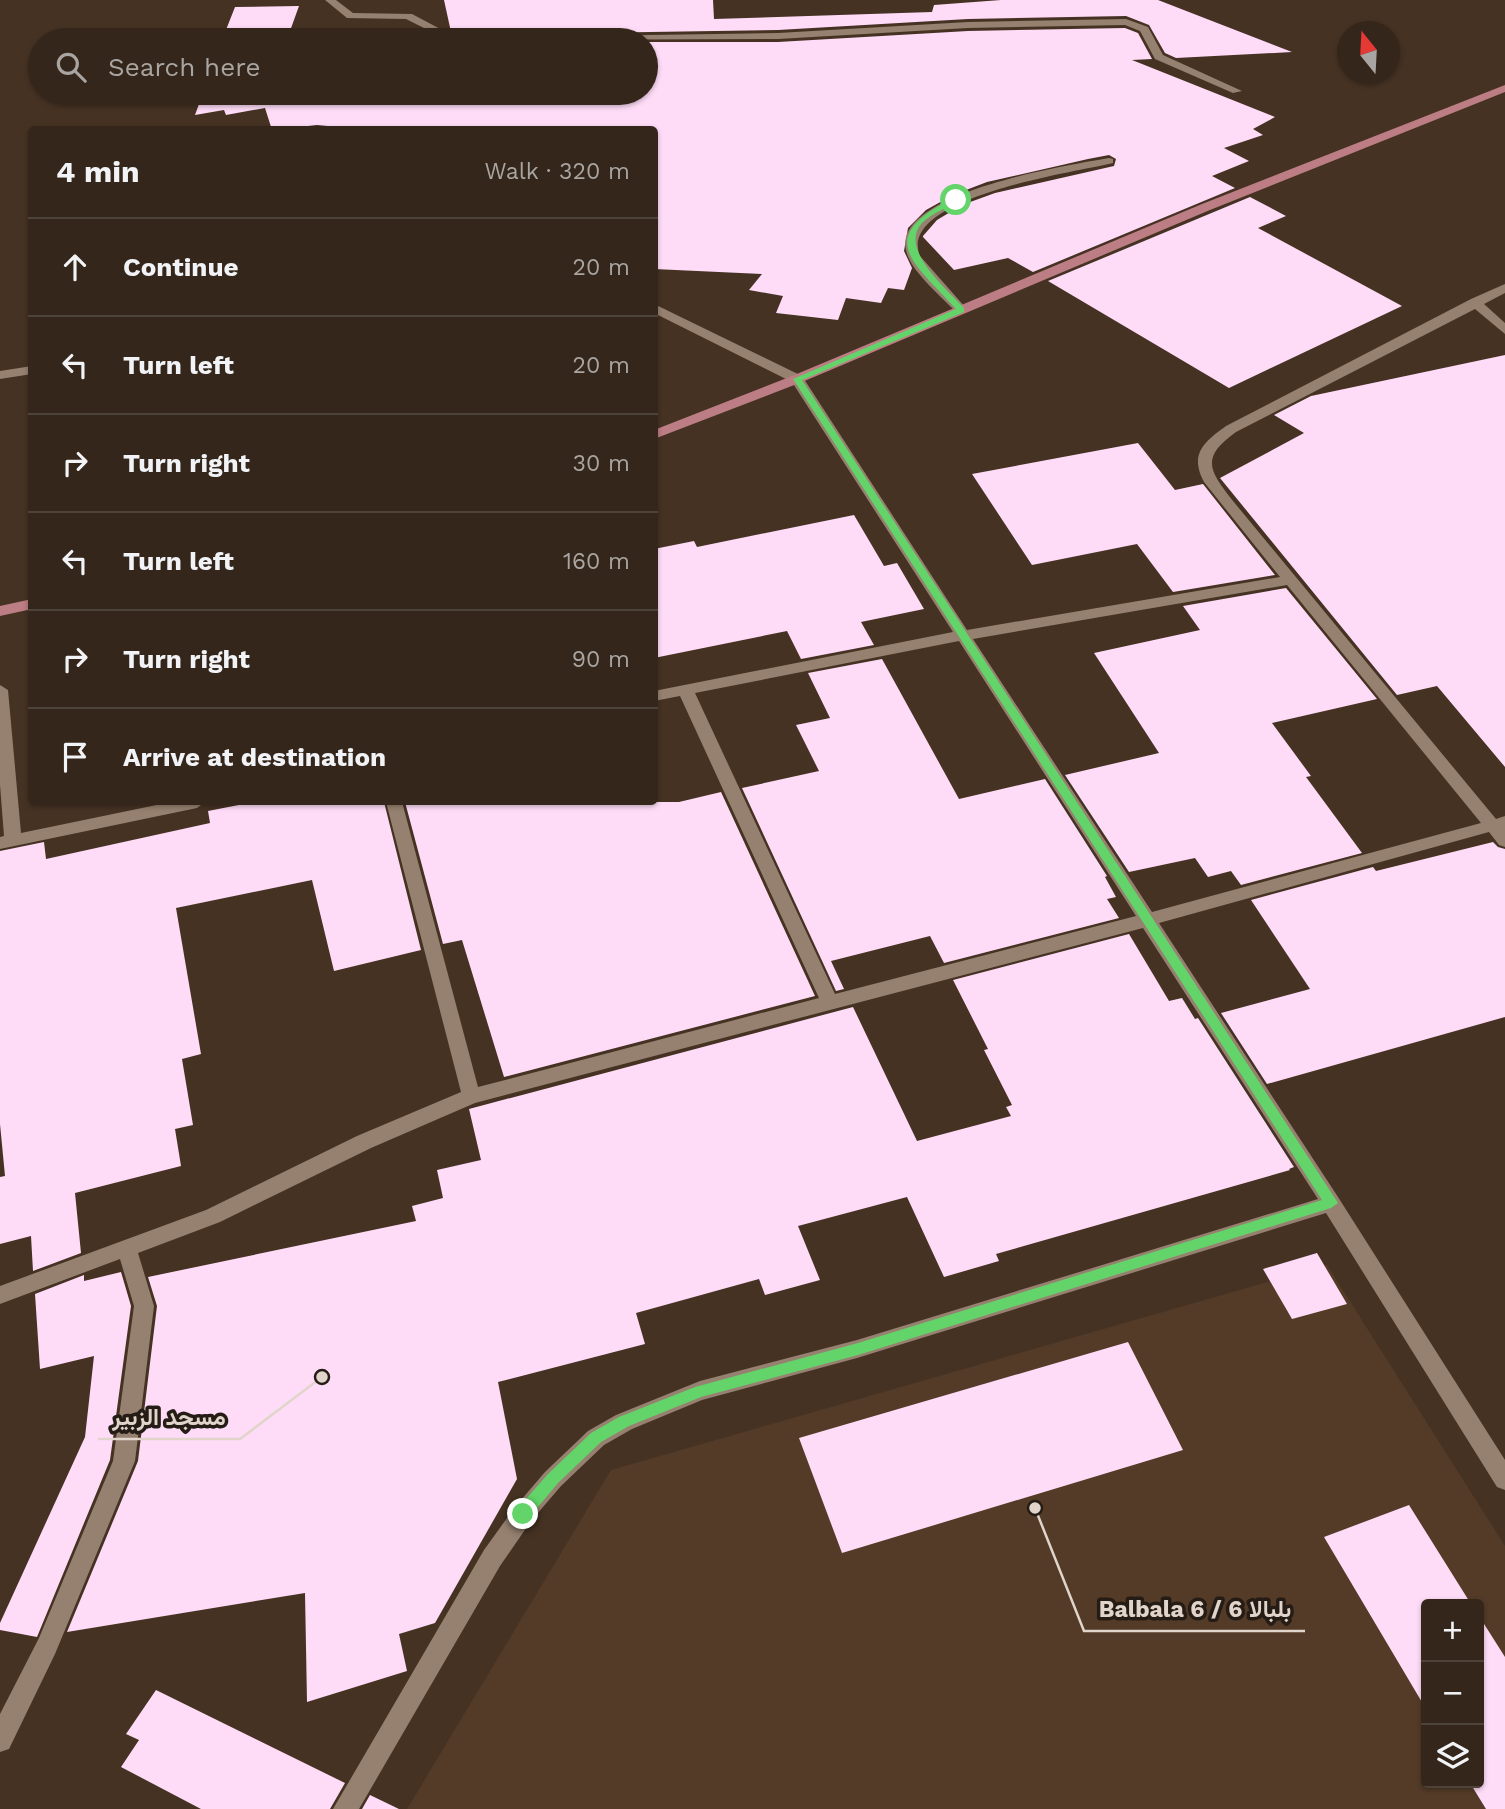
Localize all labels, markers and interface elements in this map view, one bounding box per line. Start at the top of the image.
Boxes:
north arrow [1337,21,1400,84]
search box [28,28,658,105]
icon: search [52,48,90,86]
text: Search here [108,52,260,82]
text: 4 min [56,154,140,189]
text: Walk · 320 m [484,158,630,185]
route start [940,184,971,215]
icon: ahead [56,248,94,286]
text: Continue [123,252,239,282]
text: 20 m [573,254,630,281]
icon: left [56,346,94,384]
text: Turn left [123,350,234,380]
text: 20 m [573,352,630,379]
icon: right [56,444,94,482]
text: Turn right [123,448,250,478]
text: 30 m [573,450,630,477]
icon: left [56,542,94,580]
text: Turn left [123,546,234,576]
text: 160 m [563,548,630,575]
icon: right [56,640,94,678]
text: Turn right [123,644,250,674]
text: 90 m [572,646,630,673]
icon: arrive [56,738,94,776]
text: Arrive at destination [123,742,386,772]
callout: مسجد الزبير [98,1395,240,1439]
text: مسجد الزبير [111,1404,226,1432]
route end [507,1498,538,1529]
callout: Balbala 6 / بلبالا 6 [1084,1587,1305,1631]
text: Balbala 6 / بلبالا 6 [1099,1596,1291,1623]
map controls [1421,1599,1484,1788]
button: + [1421,1599,1484,1662]
button: − [1421,1662,1484,1725]
button: layers [1421,1725,1484,1788]

